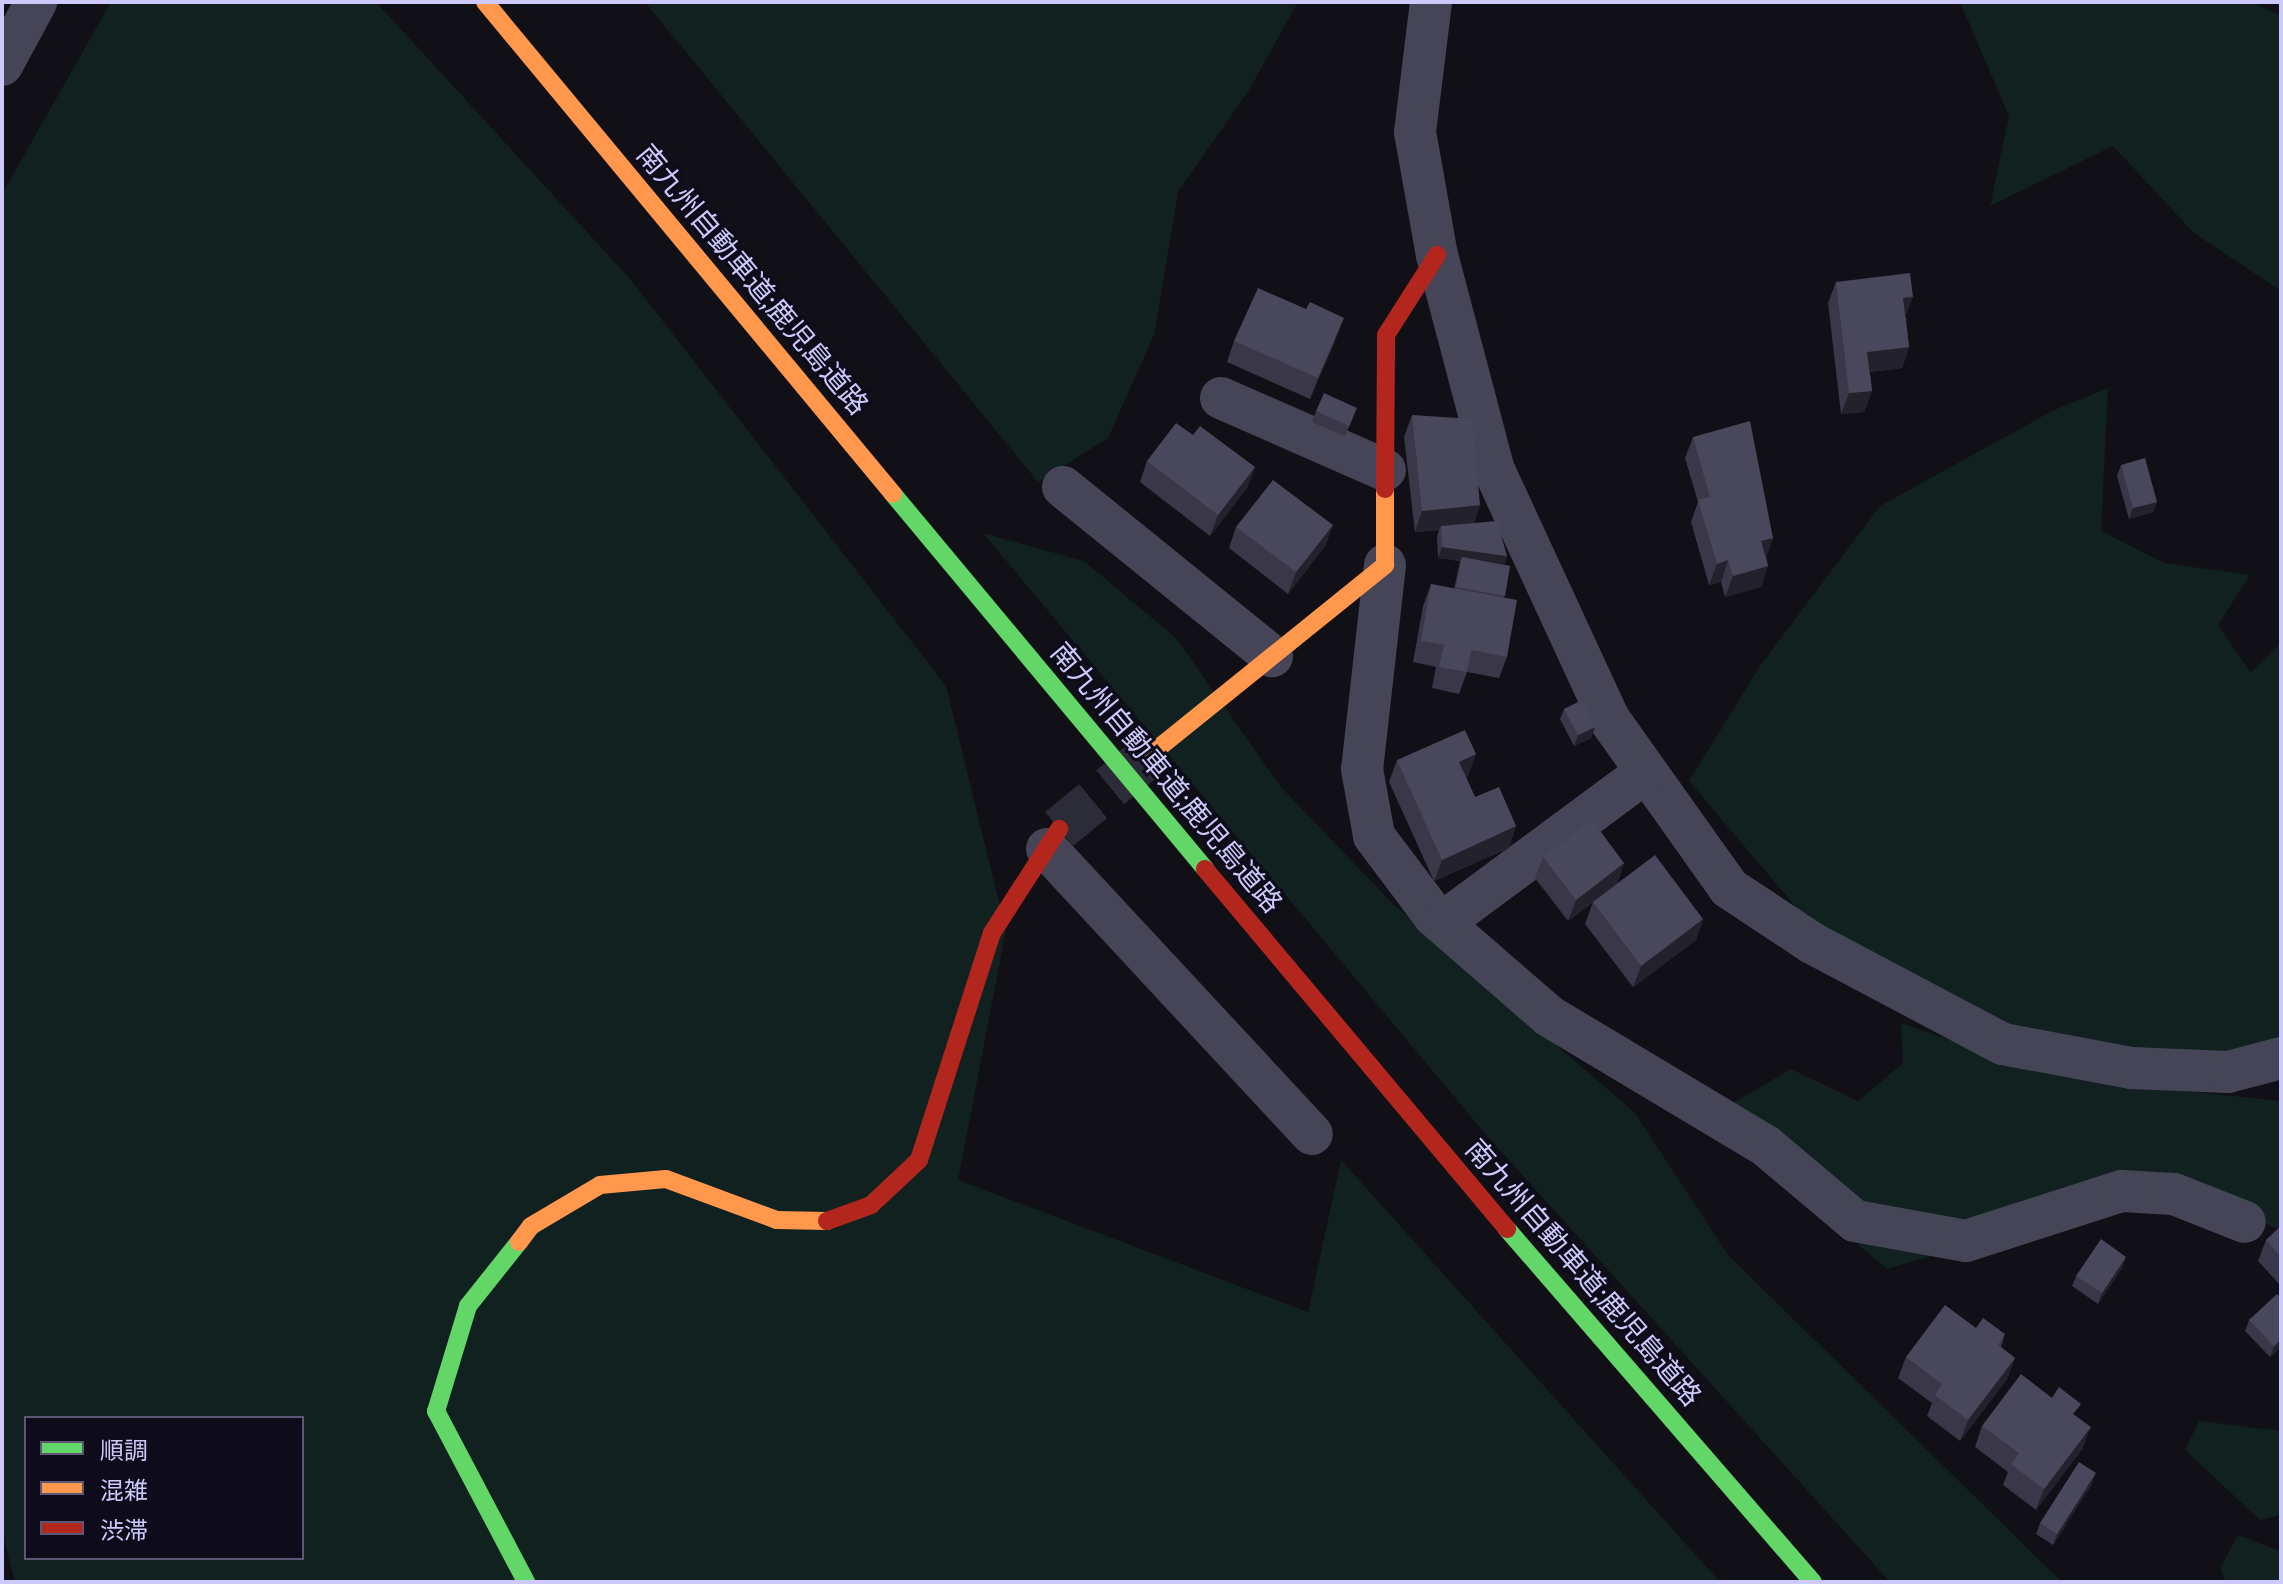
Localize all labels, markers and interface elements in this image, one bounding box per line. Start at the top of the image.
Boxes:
street label: 南九州自動車道;鹿児島道路 [629,138,875,422]
street label: 南九州自動車道;鹿児島道路 [1043,636,1289,920]
street label: 南九州自動車道;鹿児島道路 [1458,1133,1708,1413]
legend [24,1416,304,1560]
text: 順調 [100,1437,148,1465]
text: 混雑 [100,1477,148,1505]
text: 渋滞 [100,1517,148,1545]

